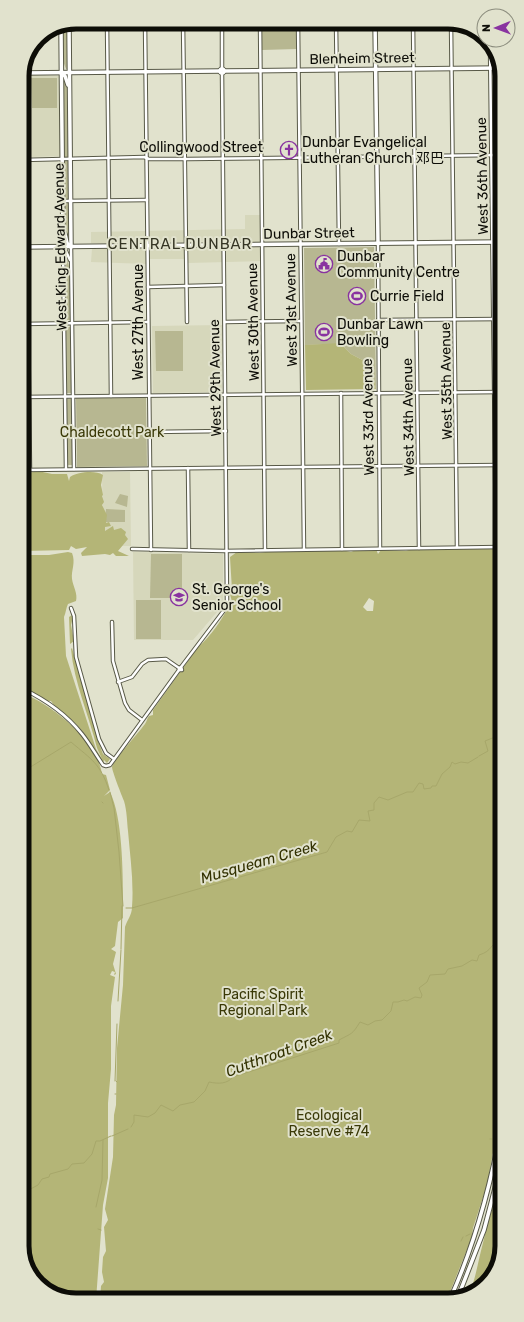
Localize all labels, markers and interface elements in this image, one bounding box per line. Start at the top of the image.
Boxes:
north arrow [476,8,516,48]
text: N [480,24,493,32]
street label: Blenheim Street [309,49,415,68]
street label: West 36th Avenue [473,117,492,235]
place label: Dunbar Evangelical Lutheran Church 邓巴 [302,134,444,167]
street label: Collingwood Street [139,139,263,156]
church icon: Dunbar Evangelical Lutheran Church 邓巴 [279,140,299,160]
street label: West King Edward Avenue [51,163,70,331]
street label: Dunbar Street [263,224,355,243]
district label: CENTRAL DUNBAR [108,235,252,253]
place label: Dunbar Community Centre [337,248,460,281]
street label: West 31st Avenue [282,253,301,367]
public building icon: Dunbar Community Centre [314,254,334,274]
street label: West 30th Avenue [244,263,263,381]
street label: West 27th Avenue [130,264,147,380]
sports icon: Currie Field [347,286,367,306]
place label: Currie Field [370,288,444,305]
place label: Dunbar Lawn Bowling [337,316,423,349]
street label: West 29th Avenue [206,319,225,437]
sports icon: Dunbar Lawn Bowling [314,322,334,342]
street label: West 35th Avenue [437,322,456,440]
street label: West 33rd Avenue [359,358,378,476]
street label: West 34th Avenue [399,358,418,476]
park label: Chaldecott Park [60,424,165,441]
place label: St. George's Senior School [192,581,281,614]
school or university icon: St. George's Senior School [169,587,189,607]
water label: Musqueam Creek [198,837,320,887]
park label: Pacific Spirit Regional Park [219,986,308,1019]
water label: Cutthroat Creek [223,1025,335,1081]
park label: Ecological Reserve #74 [289,1107,370,1140]

